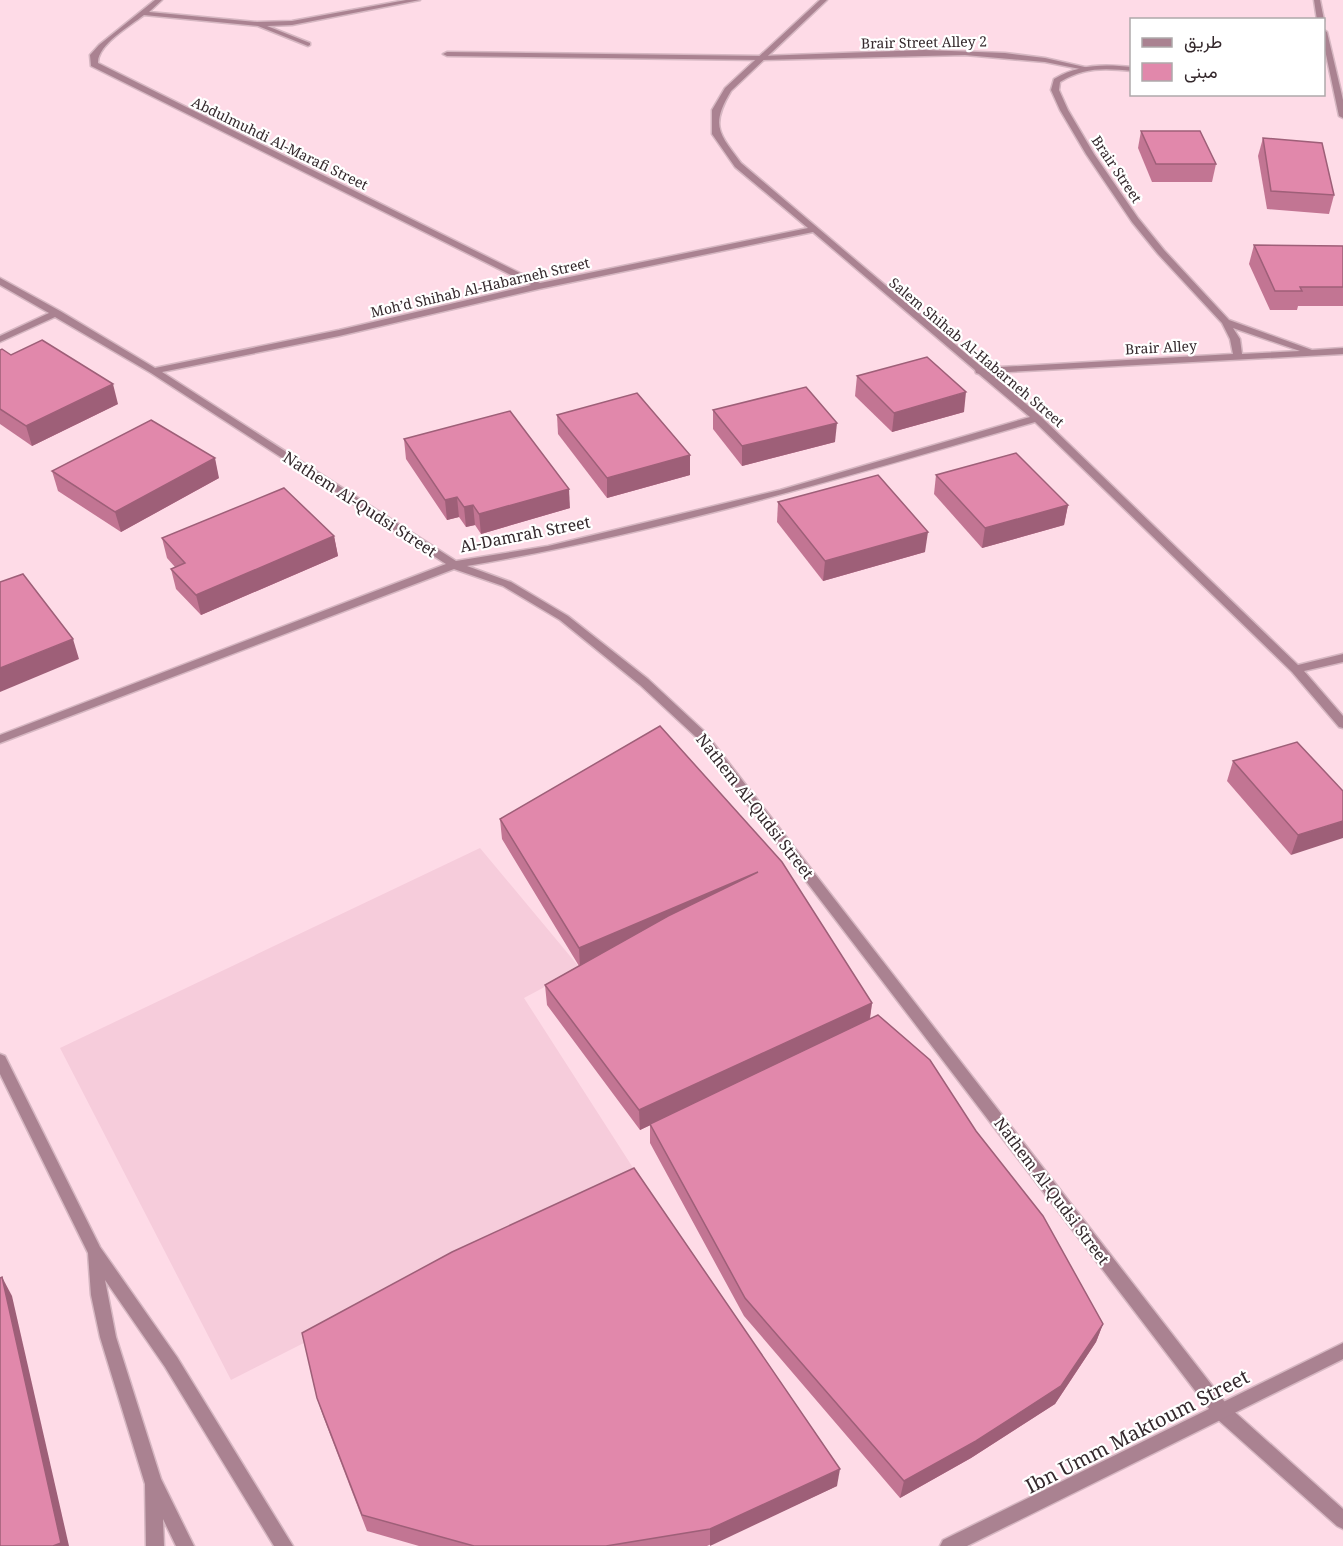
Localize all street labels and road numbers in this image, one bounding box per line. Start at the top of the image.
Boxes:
street label: Brair Street Alley 2 [861,31,987,53]
street label: Abdulmuhdi Al-Marafi Street [189,92,371,194]
street label: Brair Street [1088,132,1146,206]
street label: Moh’d Shihab Al-Habarneh Street [369,253,591,321]
street label: Salem Shihab Al-Habarneh Street [886,273,1069,431]
street label: Brair Alley [1125,336,1198,358]
street label: Nathem Al-Qudsi Street [279,446,441,562]
street label: Al-Damrah Street [458,511,592,557]
street label: Nathem Al-Qudsi Street [691,729,819,884]
street label: Nathem Al-Qudsi Street [989,1113,1115,1269]
street label: Ibn Umm Maktoum Street [1020,1363,1254,1499]

